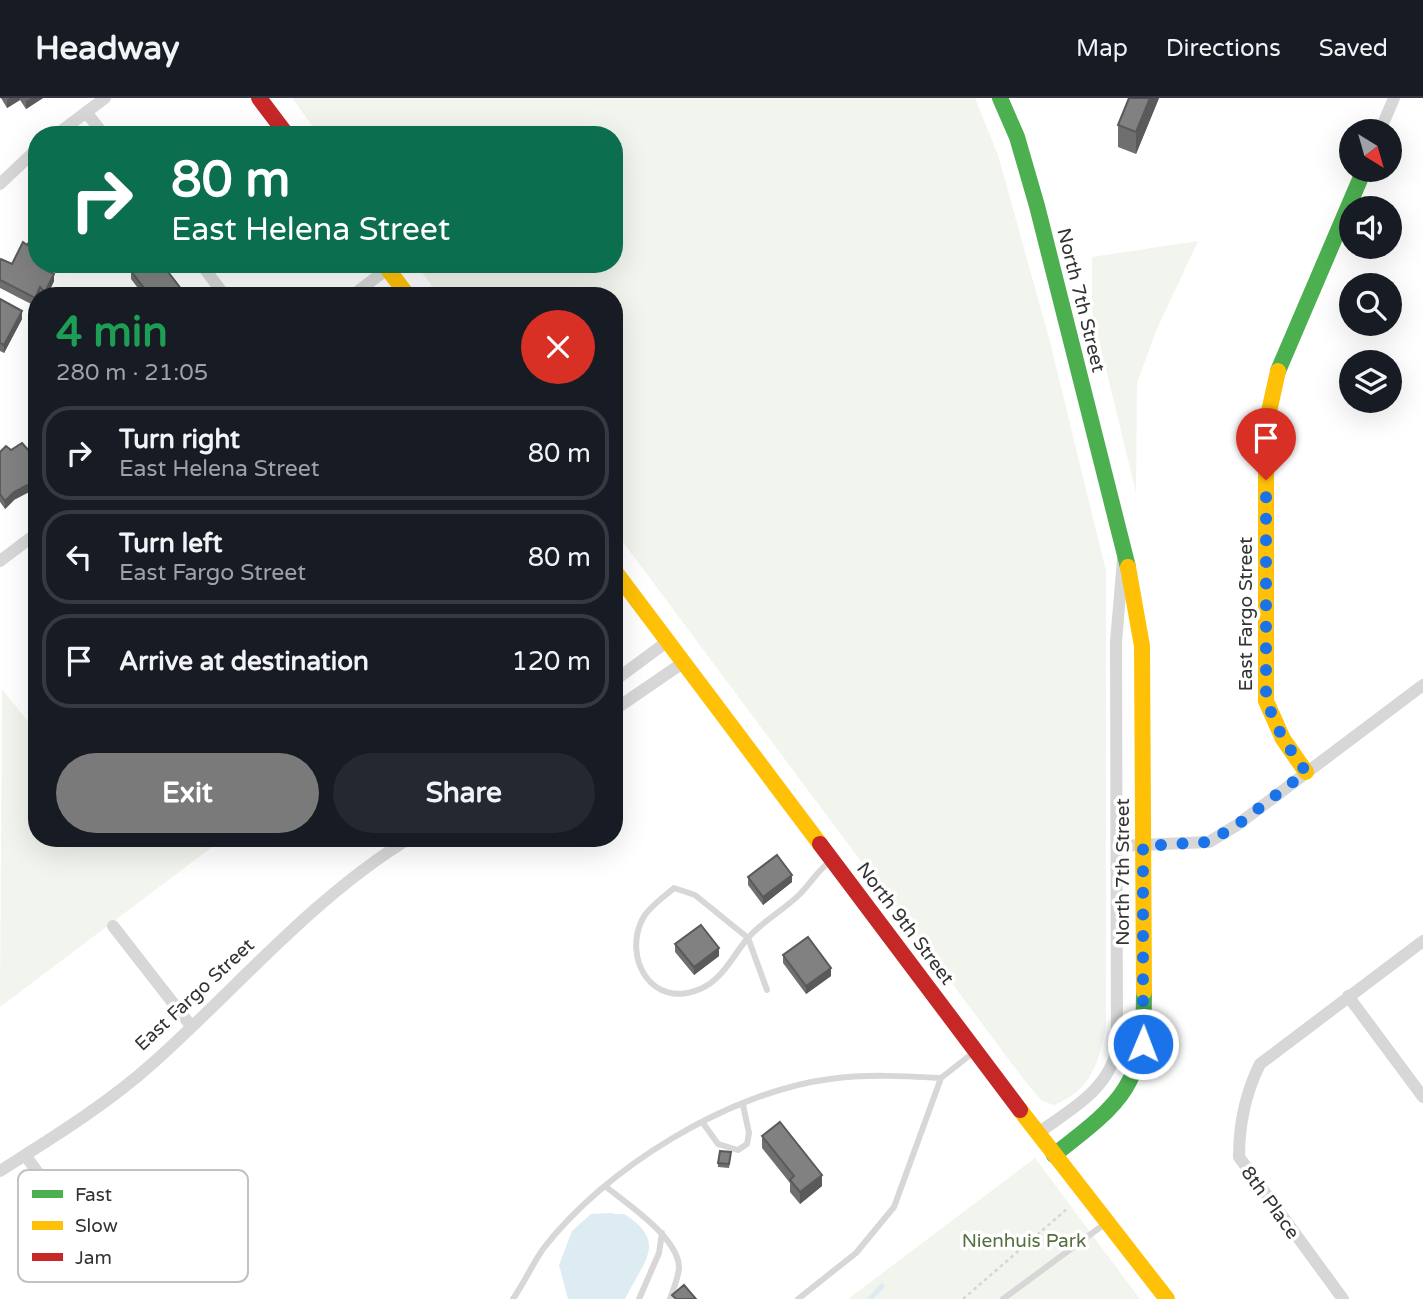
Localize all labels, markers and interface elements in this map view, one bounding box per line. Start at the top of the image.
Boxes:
text: Headway [35,29,179,68]
text: Map [1076,34,1128,63]
text: Directions [1166,34,1281,63]
text: Saved [1319,34,1388,63]
north arrow [1339,119,1402,182]
map controls [1339,119,1402,413]
text: 80 m [171,151,290,210]
icon: right [56,154,147,245]
button: sound [1339,196,1402,259]
text: East Helena Street [171,211,450,249]
street label: North 7th Street [1053,226,1110,375]
button: search [1339,273,1402,336]
text: 4 min [56,307,168,358]
button: close [521,310,595,384]
button: layers [1339,350,1402,413]
text: 280 m · 21:05 [56,359,208,387]
pin [1236,408,1296,480]
icon: arrive [1247,419,1285,457]
text: Turn right [119,424,240,455]
icon: right [60,434,98,472]
text: 80 m [528,438,591,469]
text: East Helena Street [119,455,320,483]
text: Turn left [119,528,222,559]
street label: East Fargo Street [1235,537,1257,691]
icon: left [60,538,98,576]
text: 80 m [528,542,591,573]
text: East Fargo Street [119,559,306,587]
icon: arrive [60,642,98,680]
text: Arrive at destination [119,646,369,677]
text: 120 m [511,646,591,677]
button: Exit [56,753,319,833]
button: Share [333,753,595,833]
street label: North 7th Street [1112,798,1134,946]
street label: North 9th Street [852,858,958,989]
street label: East Fargo Street [131,934,259,1055]
position arrow [1106,1007,1180,1081]
street label: 8th Place [1236,1162,1304,1243]
legend [18,1170,248,1282]
text: Fast [75,1184,112,1206]
text: Slow [75,1215,118,1237]
park label: Nienhuis Park [962,1230,1086,1252]
text: Jam [75,1247,112,1269]

